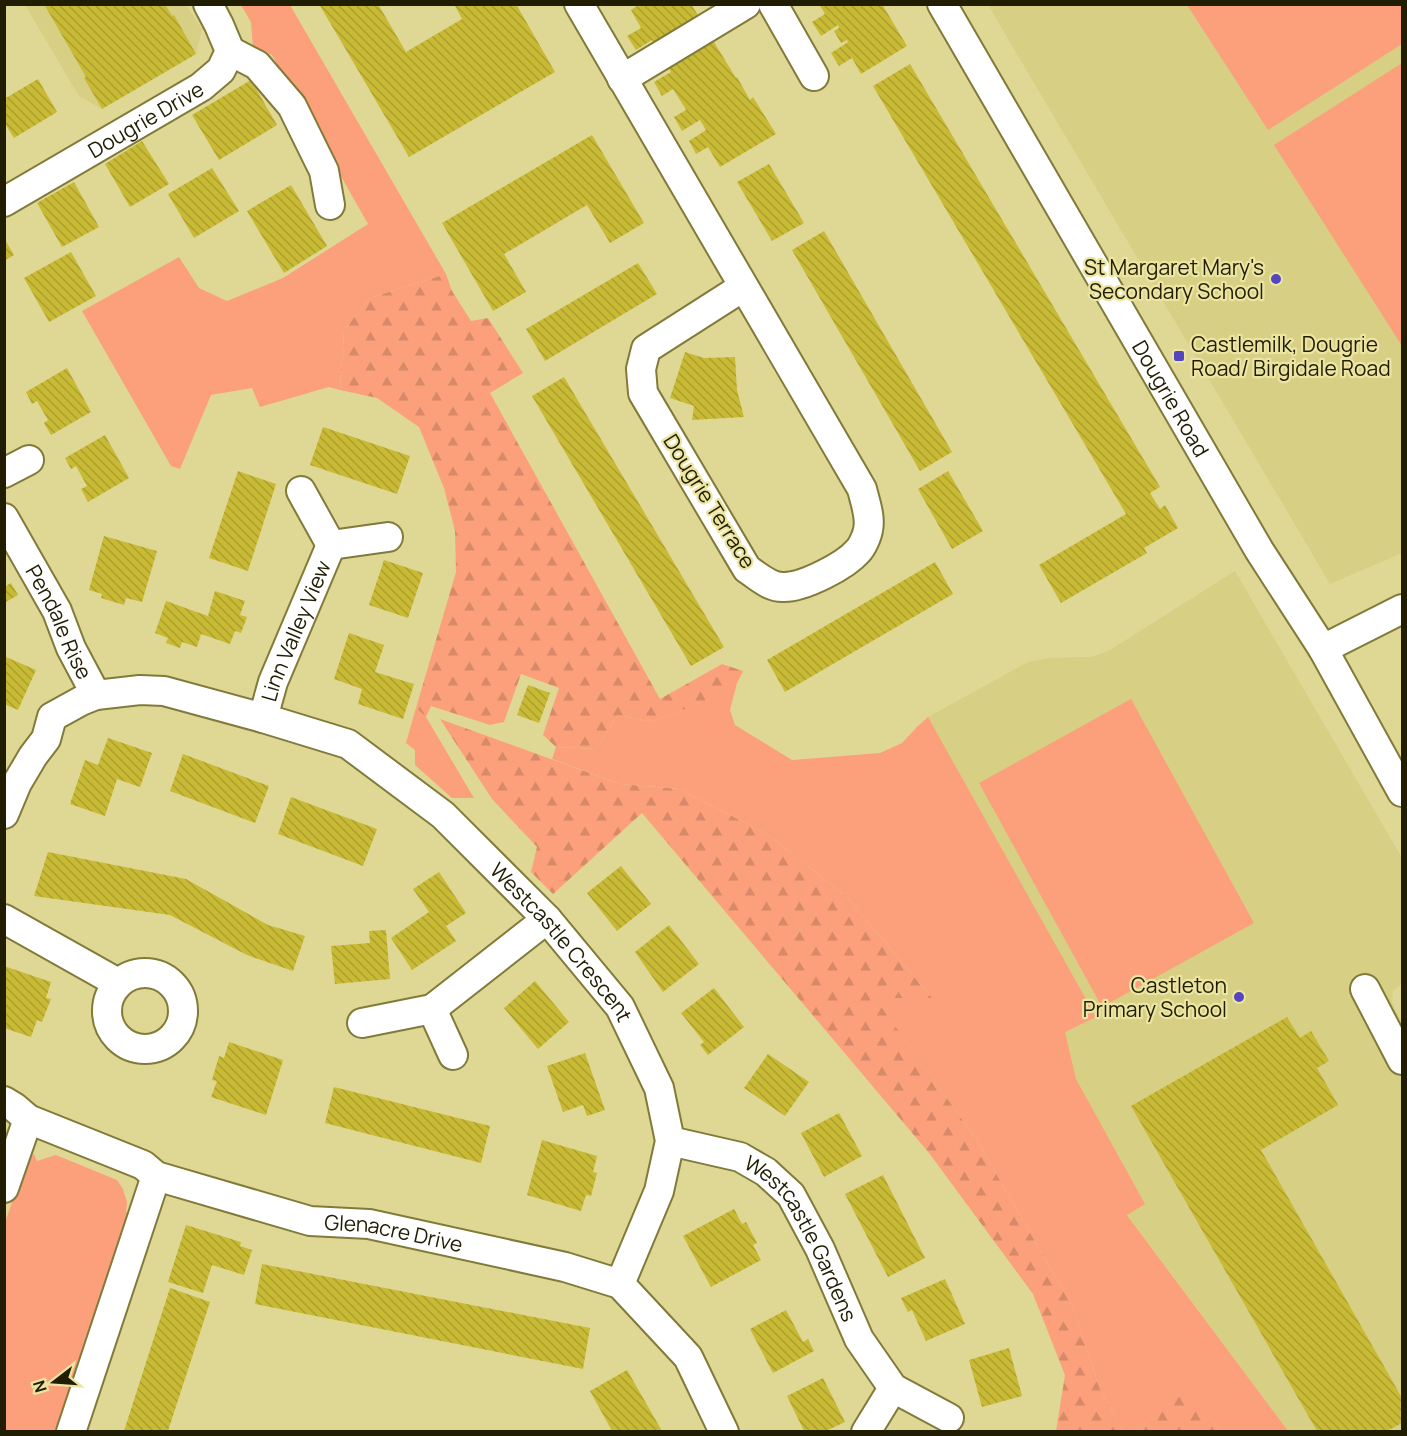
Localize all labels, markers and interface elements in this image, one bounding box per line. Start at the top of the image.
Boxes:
street label: Dougrie Drive [83,75,209,164]
place label: St Margaret Mary's Secondary School [1084,253,1264,305]
marker: St Margaret Mary's Secondary School [1269,272,1283,286]
place label: Castlemilk, Dougrie Road/ Birgidale Road [1191,330,1391,382]
street label: Dougrie Road [1126,335,1216,462]
marker: Castlemilk, Dougrie Road/ Birgidale Road [1172,349,1186,363]
street label: Dougrie Terrace [657,429,763,573]
street label: Linn Valley View [254,556,337,705]
street label: Pendale Rise [20,560,99,684]
street label: Westcastle Crescent [484,856,639,1026]
place label: Castleton Primary School [1083,971,1227,1023]
marker: Castleton Primary School [1232,990,1246,1004]
street label: Westcastle Gardens [739,1149,864,1326]
street label: Glenacre Drive [324,1208,465,1258]
north arrow [24,1352,84,1412]
text: N [27,1378,52,1395]

